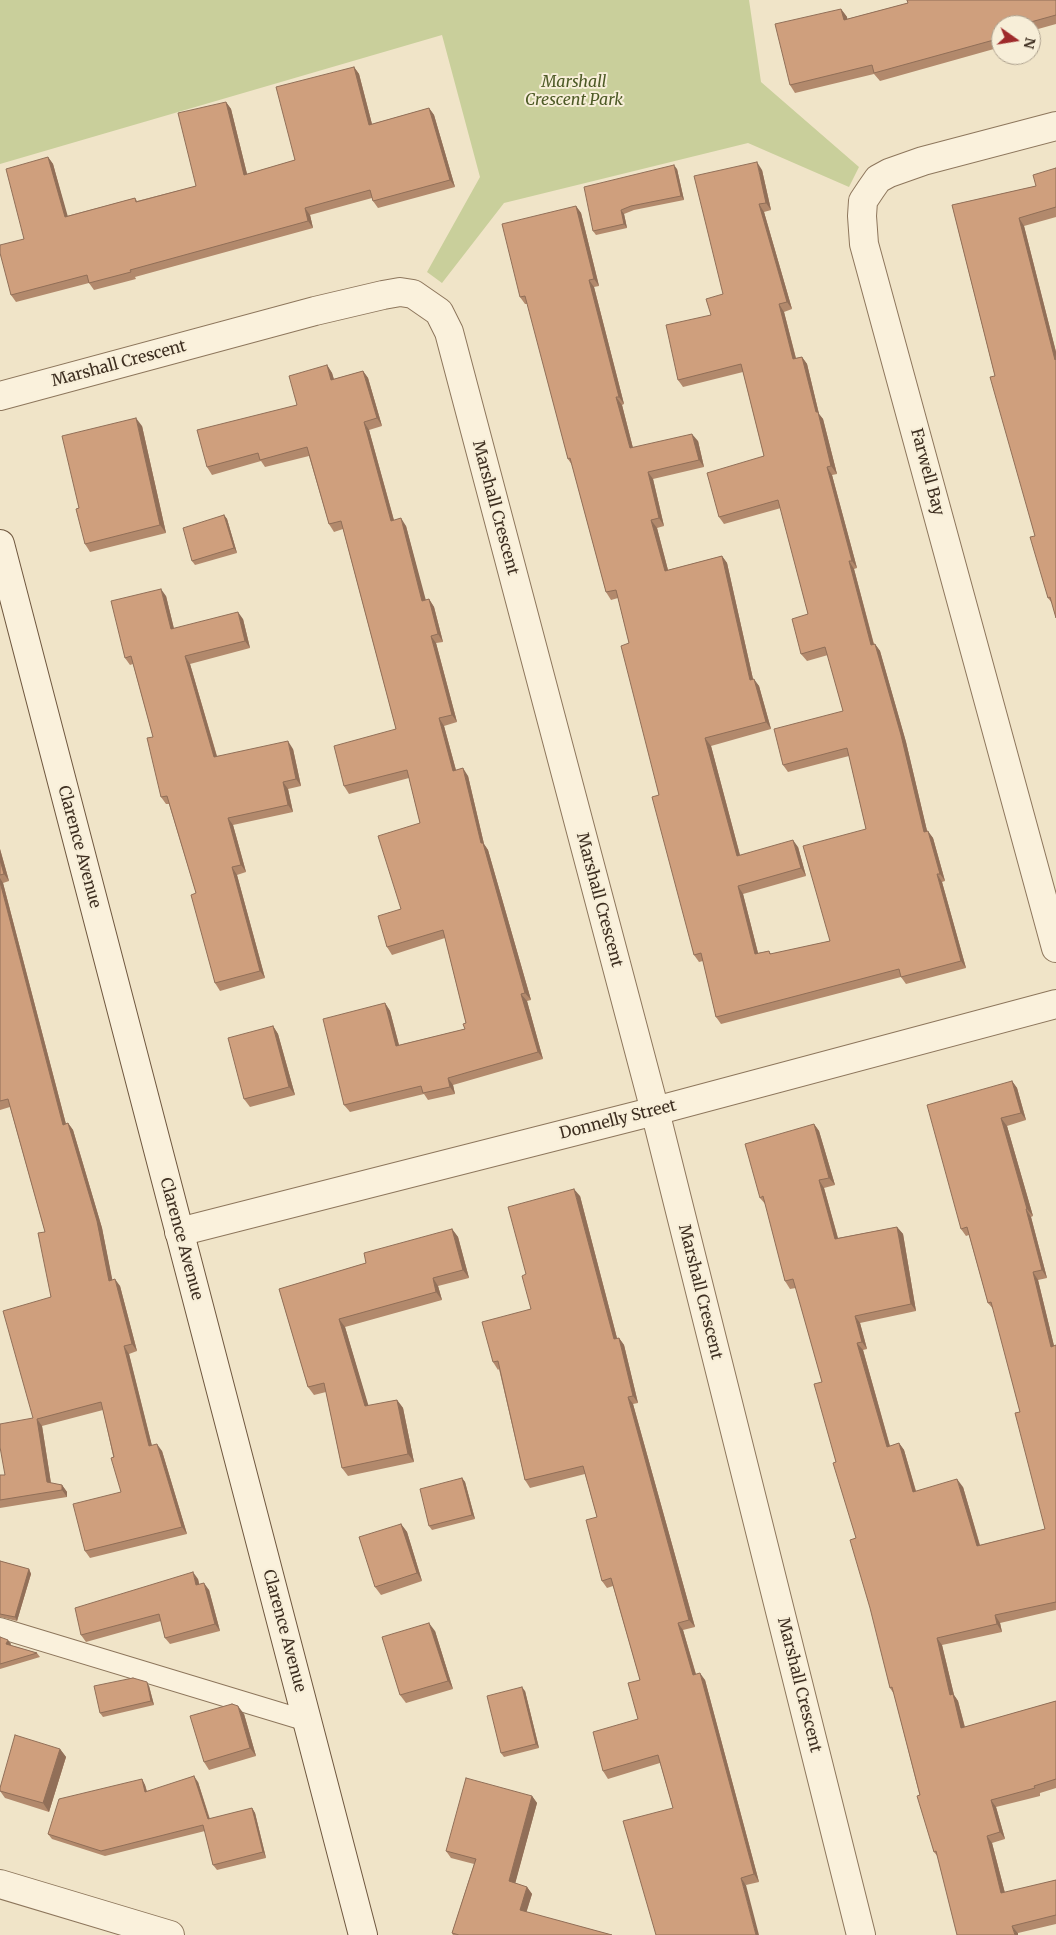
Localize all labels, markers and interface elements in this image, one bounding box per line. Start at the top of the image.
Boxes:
north arrow [991,15,1041,65]
text: N [1020,36,1040,51]
park label: Marshall Crescent Park [525,72,623,110]
street label: Marshall Crescent [50,337,188,391]
street label: Farwell Bay [906,426,948,518]
street label: Marshall Crescent [468,439,522,577]
street label: Clarence Avenue [53,784,105,910]
street label: Marshall Crescent [572,831,626,969]
street label: Donnelly Street [558,1096,678,1144]
street label: Clarence Avenue [155,1176,207,1302]
street label: Marshall Crescent [674,1223,726,1361]
street label: Clarence Avenue [258,1568,310,1694]
street label: Marshall Crescent [773,1616,825,1754]

